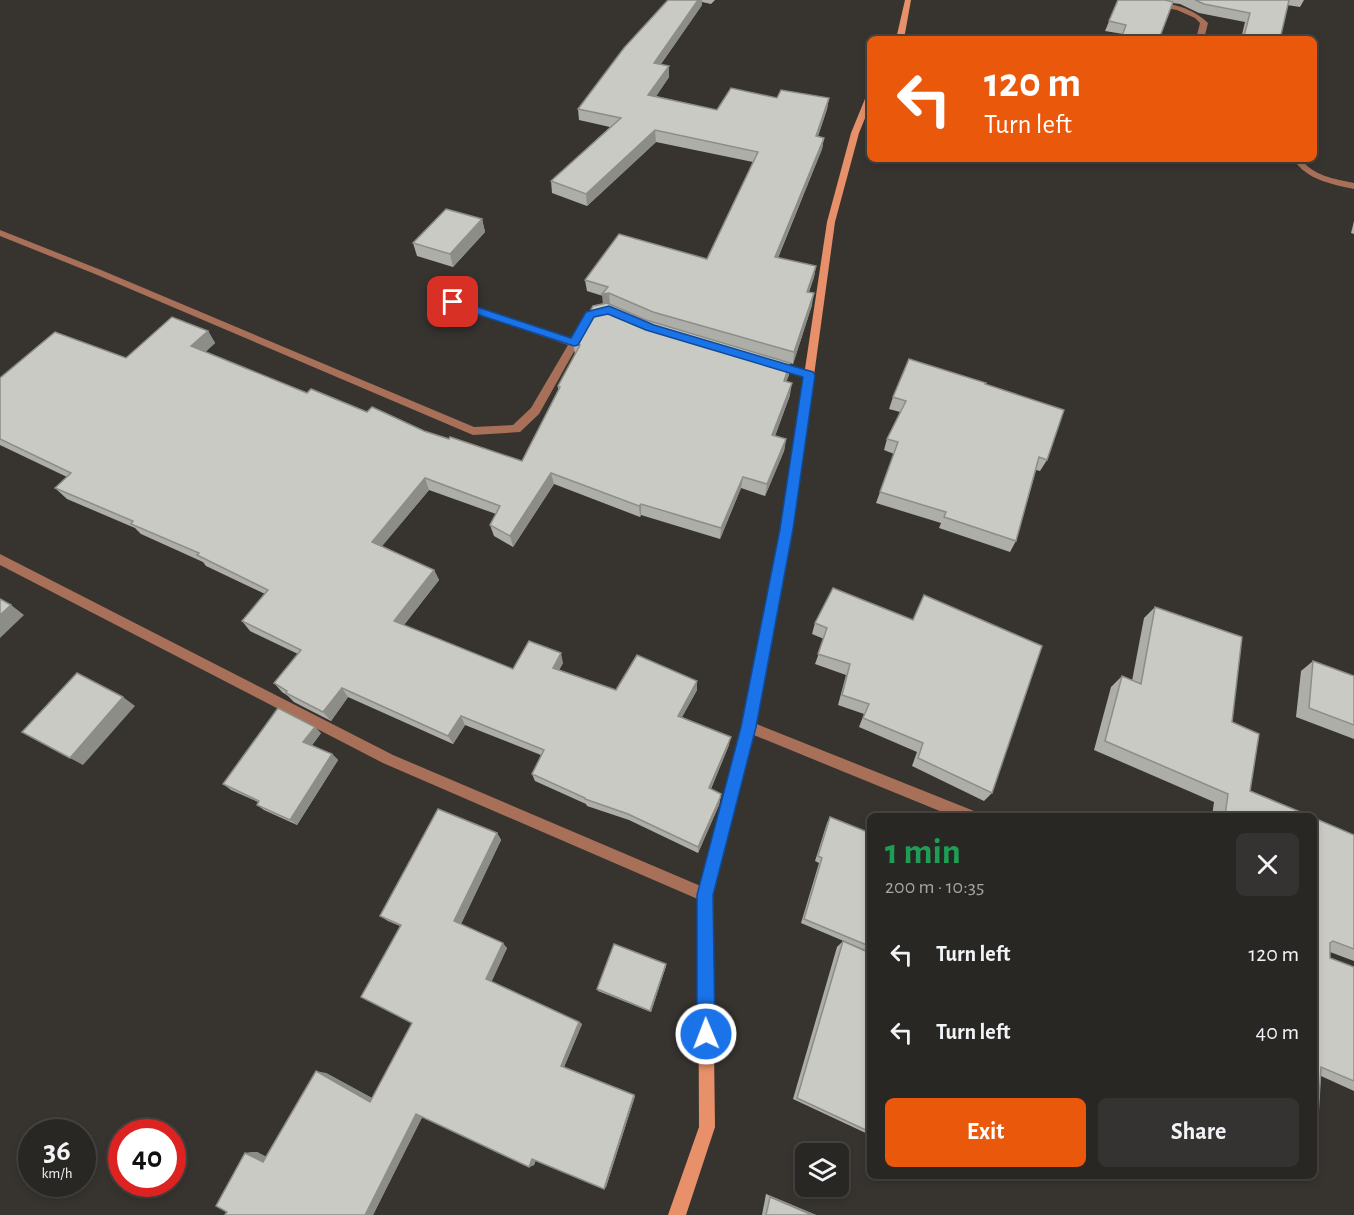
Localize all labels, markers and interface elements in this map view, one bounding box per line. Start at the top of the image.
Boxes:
icon: left [885,60,963,138]
text: 120 m [984,62,1081,104]
text: Turn left [984,111,1072,138]
pin [427,276,478,327]
icon: arrive [436,285,469,318]
button: close [1236,833,1299,896]
text: 1 min [885,834,961,870]
text: 200 m · 10:35 [885,877,984,897]
icon: left [885,938,918,971]
text: Turn left [936,943,1010,965]
text: 120 m [1249,943,1299,965]
position arrow [674,1002,738,1066]
icon: left [885,1016,918,1049]
text: Turn left [936,1021,1010,1043]
text: 40 m [1256,1021,1299,1043]
button: Exit [885,1098,1086,1167]
button: Share [1098,1098,1299,1167]
speed limit sign: 40 [108,1119,186,1197]
text: 36 [43,1136,71,1166]
map controls [795,1143,849,1197]
button: layers [795,1143,849,1197]
text: km/h [42,1166,72,1181]

